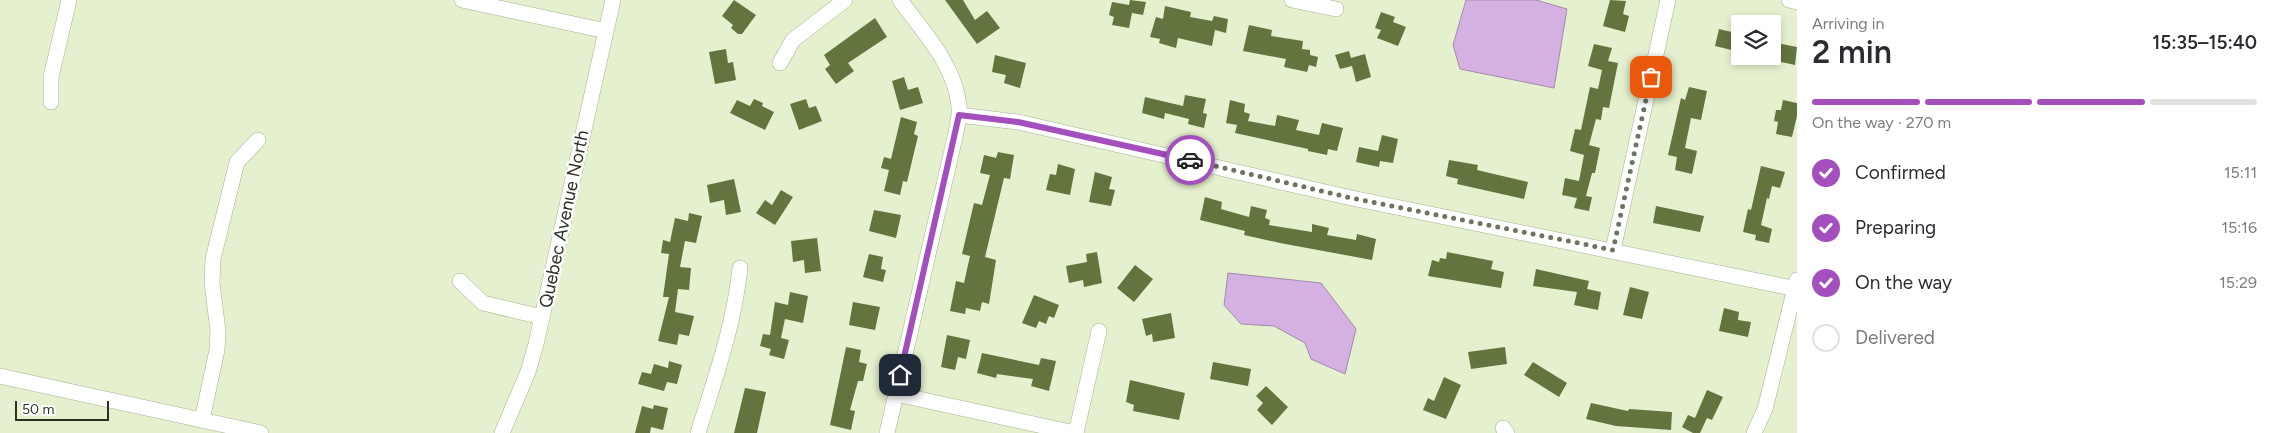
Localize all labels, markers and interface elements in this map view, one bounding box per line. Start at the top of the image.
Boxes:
text: Arriving in [1812,14,1884,33]
map controls [1731,15,1781,65]
button: layers [1731,15,1781,65]
text: 15:35–15:40 [2152,31,2257,54]
text: 2 min [1812,33,1892,71]
pin [1630,56,1672,98]
icon: bag [1637,63,1665,91]
text: On the way · 270 m [1812,113,1951,132]
street label: Quebec Avenue North [534,128,594,310]
courier [1165,135,1215,185]
icon: car [1176,146,1204,174]
icon: check [1812,159,1840,187]
text: Confirmed [1855,161,1946,184]
text: 15:11 [2224,163,2257,182]
icon: check [1812,214,1840,242]
text: Preparing [1855,216,1936,239]
text: 15:16 [2221,218,2257,237]
icon: check [1812,269,1840,297]
text: On the way [1855,271,1952,294]
text: 15:29 [2219,273,2257,292]
text: Delivered [1855,326,1935,349]
pin [879,354,921,396]
icon: home [886,361,914,389]
scale bar [15,398,109,421]
text: 50 m [22,401,54,418]

